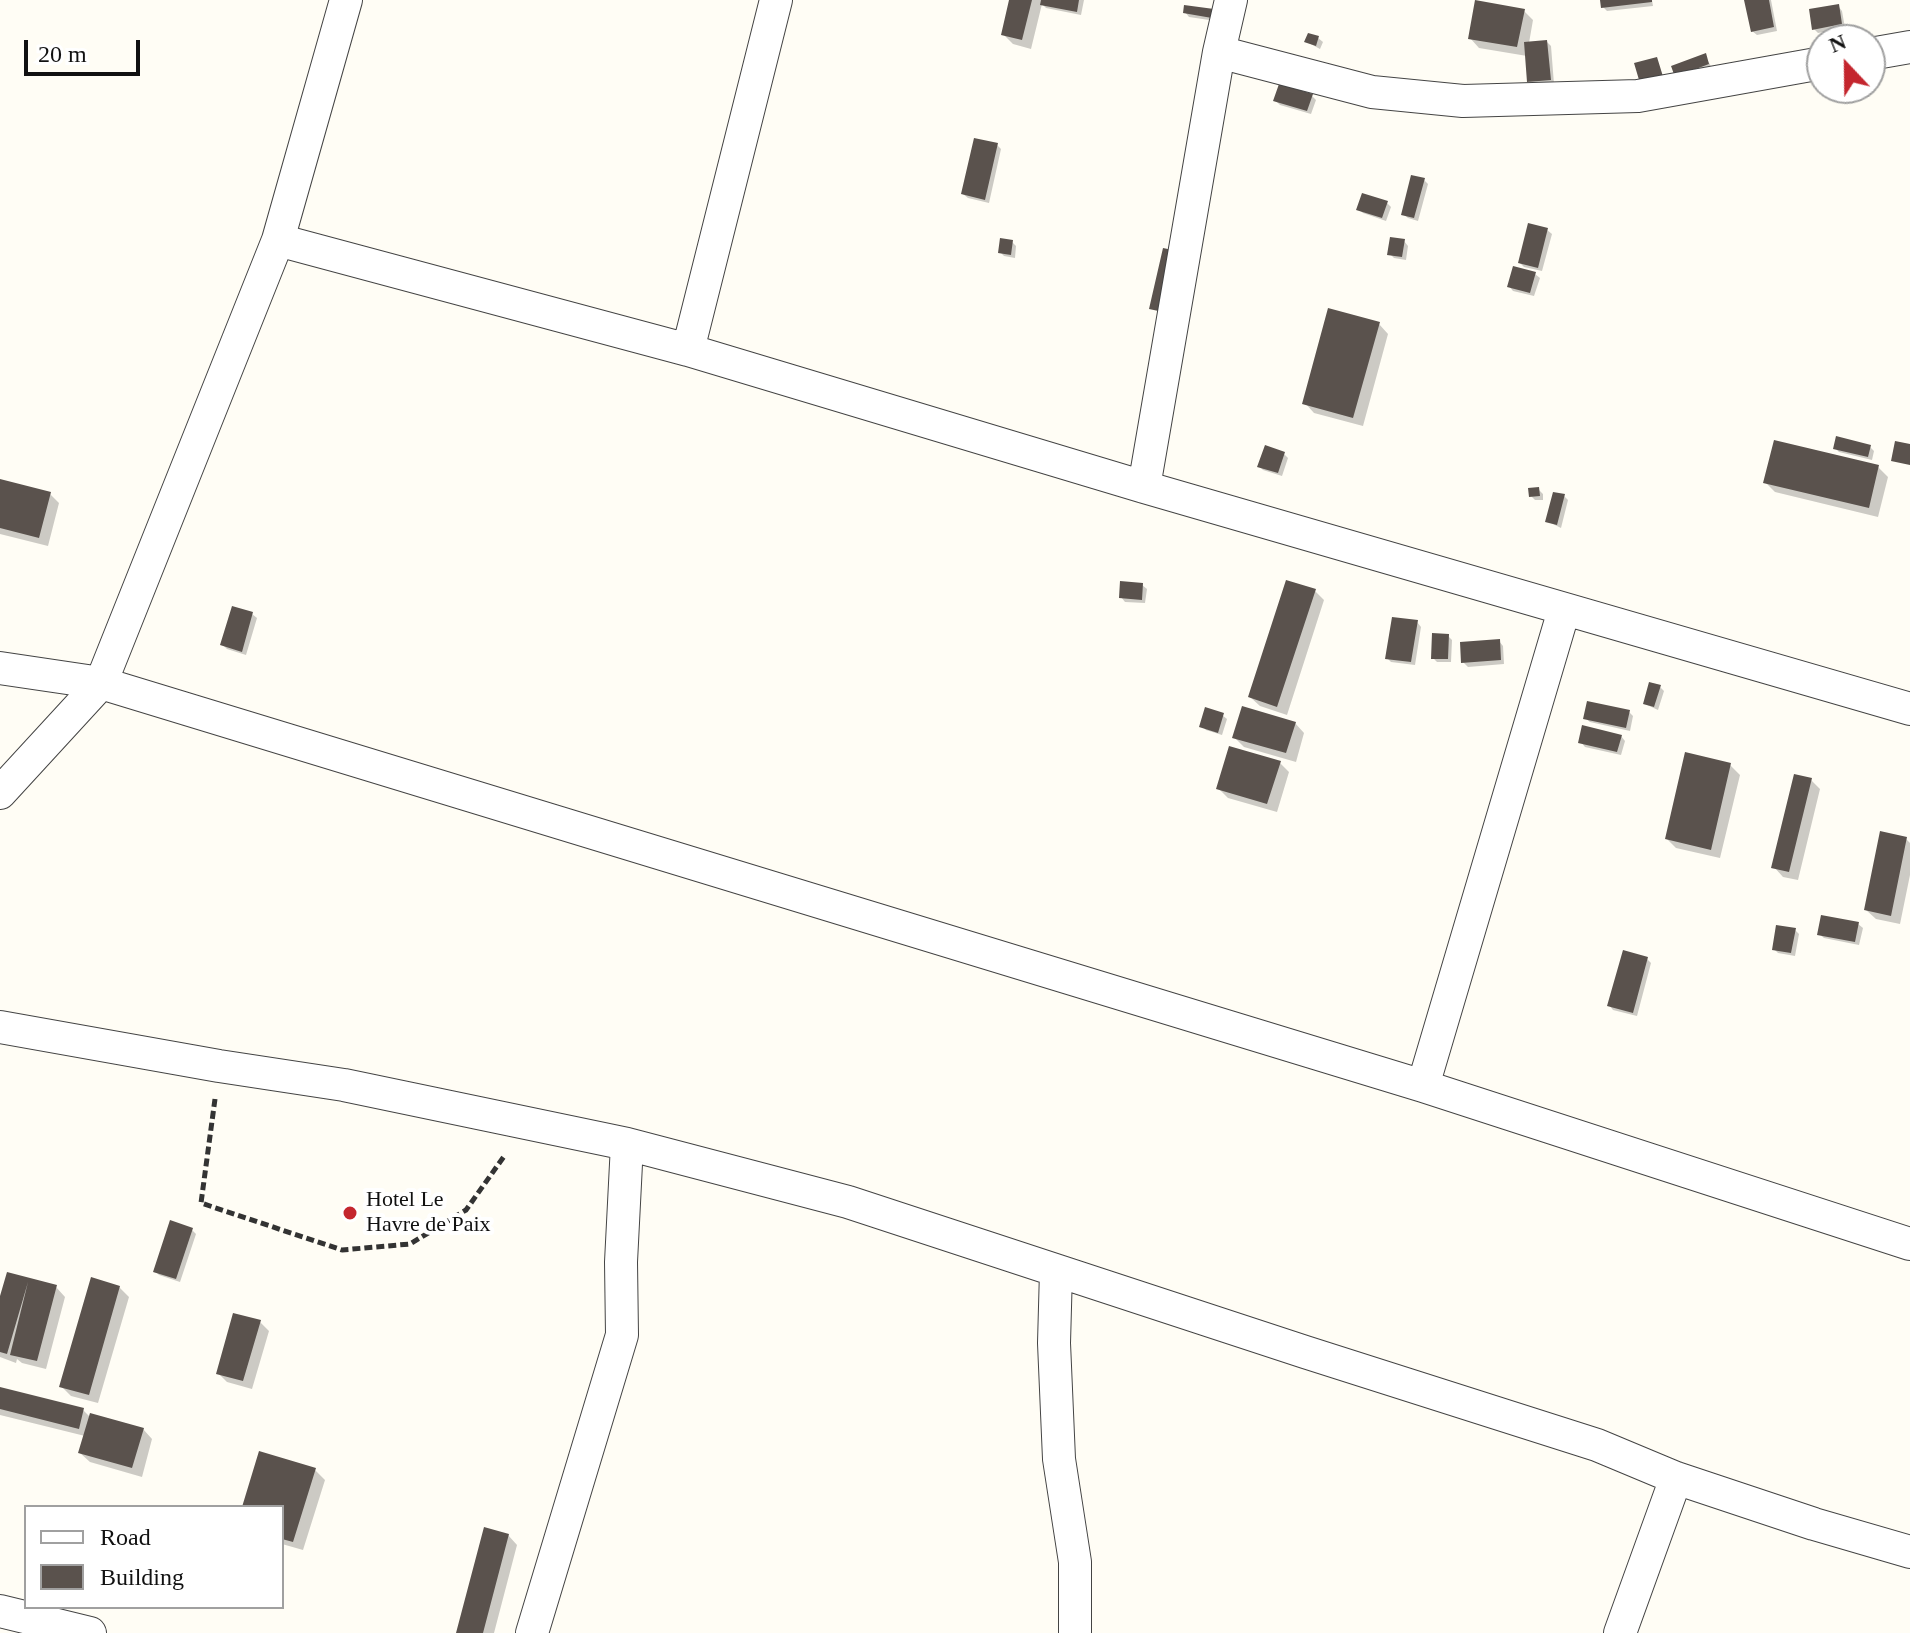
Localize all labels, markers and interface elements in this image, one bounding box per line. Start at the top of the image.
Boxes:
scale bar [28,24,144,74]
north arrow [1806,24,1886,104]
text: N [1826,29,1850,58]
text: 20 m [38,41,87,67]
place label: Hotel Le Havre de Paix [366,1187,491,1238]
marker: Hotel Le Havre de Paix [341,1204,359,1222]
legend [24,1505,284,1609]
text: Road [100,1524,151,1550]
text: Building [100,1564,184,1590]

